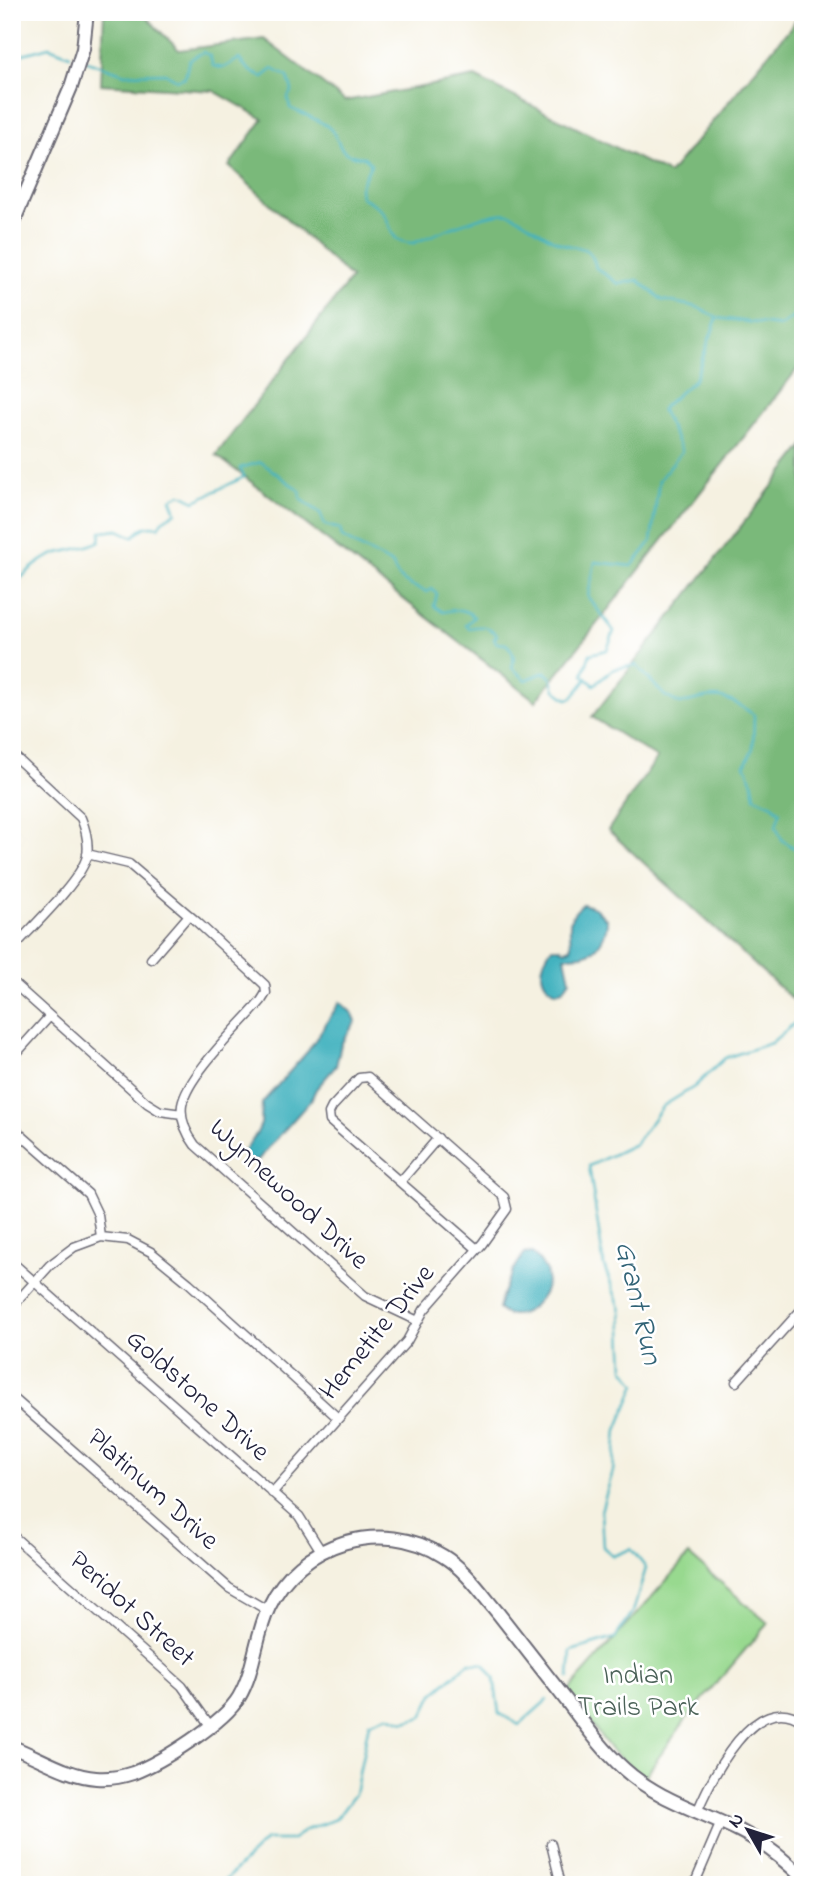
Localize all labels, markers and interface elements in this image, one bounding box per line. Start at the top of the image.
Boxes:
street label: Wynnewood Drive [199,1110,378,1280]
water label: Grant Run [601,1237,673,1370]
street label: Hemetite Drive [310,1256,446,1410]
street label: Goldstone Drive [116,1320,279,1472]
street label: Platinum Drive [77,1419,228,1561]
street label: Peridot Street [59,1542,203,1678]
park label: Indian Trails Park [577,1656,699,1729]
north arrow [714,1796,784,1866]
text: N [722,1807,751,1834]

